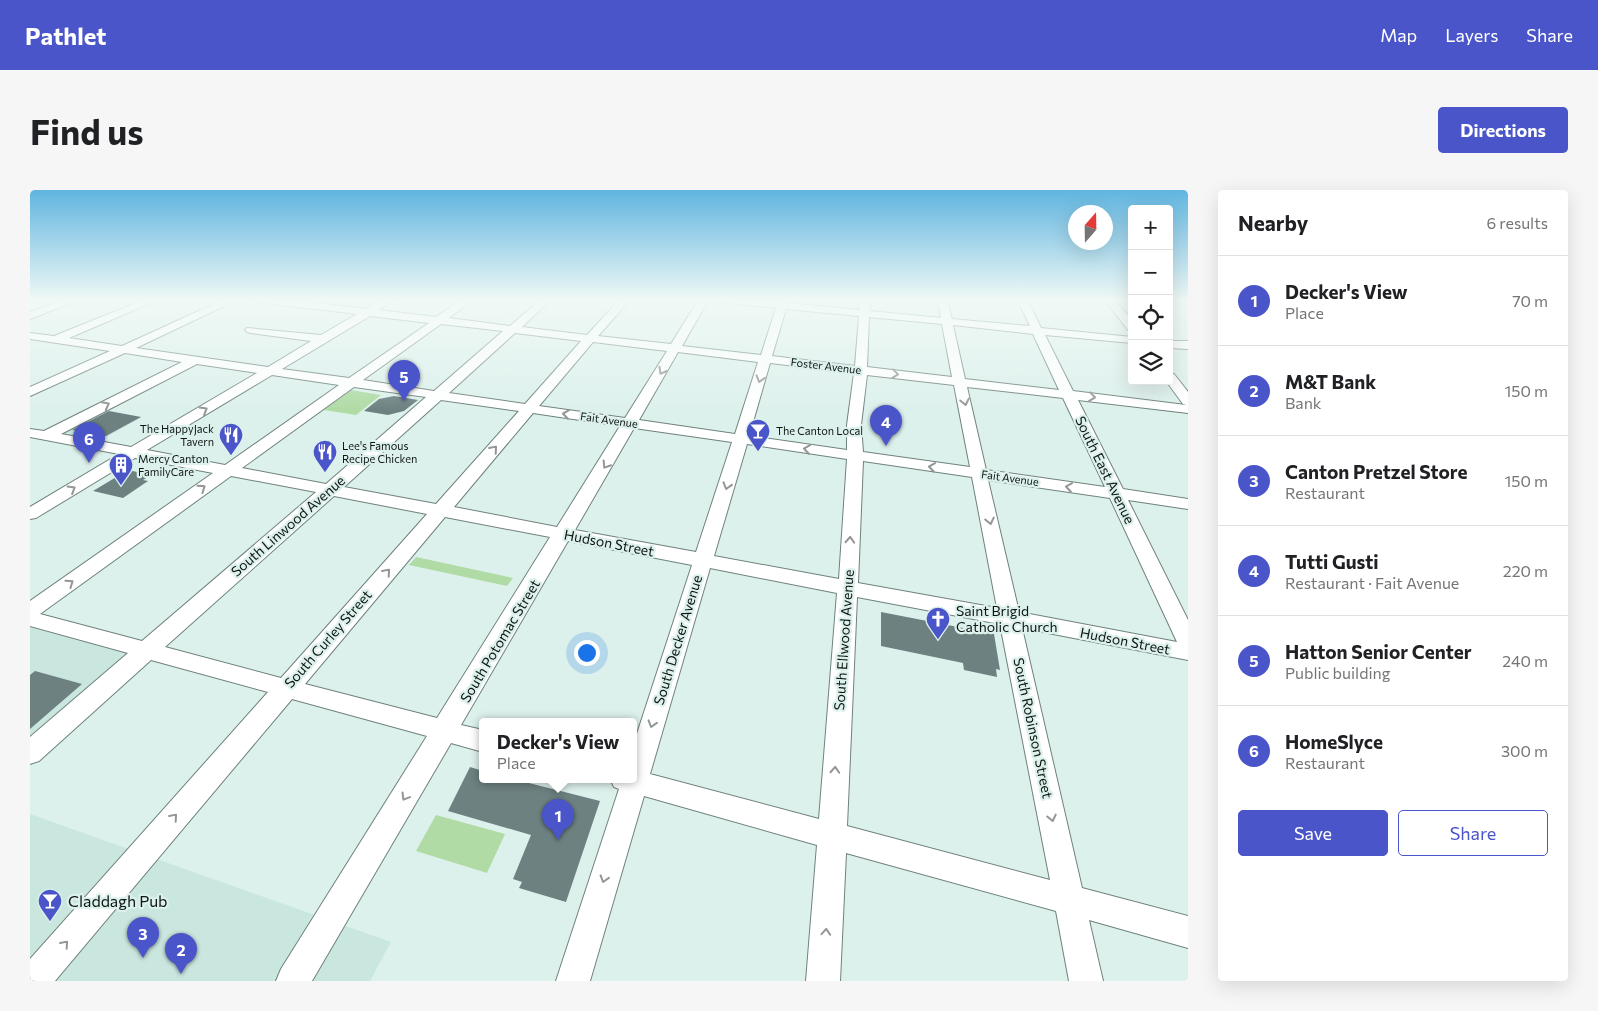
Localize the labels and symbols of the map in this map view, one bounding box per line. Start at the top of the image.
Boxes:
north arrow [1068,205,1113,250]
street label: Foster Avenue [790,355,862,376]
pin: 5 [388,360,420,401]
one-way arrow [658,366,668,375]
one-way arrow [892,368,900,379]
one-way arrow [755,375,765,383]
one-way arrow [1088,391,1096,402]
one-way arrow [959,398,970,406]
one-way arrow [101,401,110,411]
pin: 4 [870,405,902,446]
one-way arrow [199,406,208,416]
one-way arrow [561,409,570,419]
street label: Fait Avenue [579,409,639,430]
street label: South East Avenue [1072,413,1139,526]
bar icon: The Canton Local [745,418,771,452]
pin: 6 [73,422,105,463]
place label: The HappyJack Tavern [140,422,214,448]
restaurant icon: The HappyJack Tavern [218,422,244,456]
place label: The Canton Local [776,424,863,437]
restaurant icon: Lee's Famous Recipe Chicken [312,439,338,473]
place label: Lee's Famous Recipe Chicken [342,439,417,465]
one-way arrow [802,444,811,454]
one-way arrow [488,446,496,455]
building icon: Mercy Canton FamilyCare [108,452,134,486]
place label: Mercy Canton FamilyCare [138,452,209,478]
one-way arrow [603,459,613,468]
one-way arrow [927,462,936,472]
street label: Fait Avenue [980,467,1040,488]
street label: South Linwood Avenue [227,471,348,580]
one-way arrow [723,481,733,489]
one-way arrow [1064,482,1073,492]
one-way arrow [66,485,75,495]
one-way arrow [196,486,205,494]
one-way arrow [984,517,995,526]
street label: Hudson Street [563,525,656,560]
one-way arrow [845,535,856,543]
one-way arrow [381,568,390,577]
street label: South Ellwood Avenue [830,569,857,711]
street label: South Decker Avenue [650,573,705,707]
street label: South Potomac Street [456,576,543,705]
one-way arrow [64,580,73,588]
street label: South Curley Street [280,586,375,691]
place label: Saint Brigid Catholic Church [956,602,1058,635]
church icon: Saint Brigid Catholic Church [925,606,951,640]
street label: Hudson Street [1079,623,1172,658]
your location [574,640,600,666]
street label: South Robinson Street [1010,656,1057,800]
one-way arrow [648,720,658,728]
one-way arrow [829,766,840,774]
one-way arrow [402,791,412,800]
pin: 1 [542,799,574,840]
one-way arrow [1046,813,1056,822]
one-way arrow [168,814,177,823]
one-way arrow [600,875,610,883]
bar icon: Claddagh Pub [37,888,63,922]
place label: Claddagh Pub [68,891,168,910]
pin: 3 [127,917,159,958]
one-way arrow [820,928,831,936]
pin: 2 [165,933,197,974]
one-way arrow [59,941,68,950]

